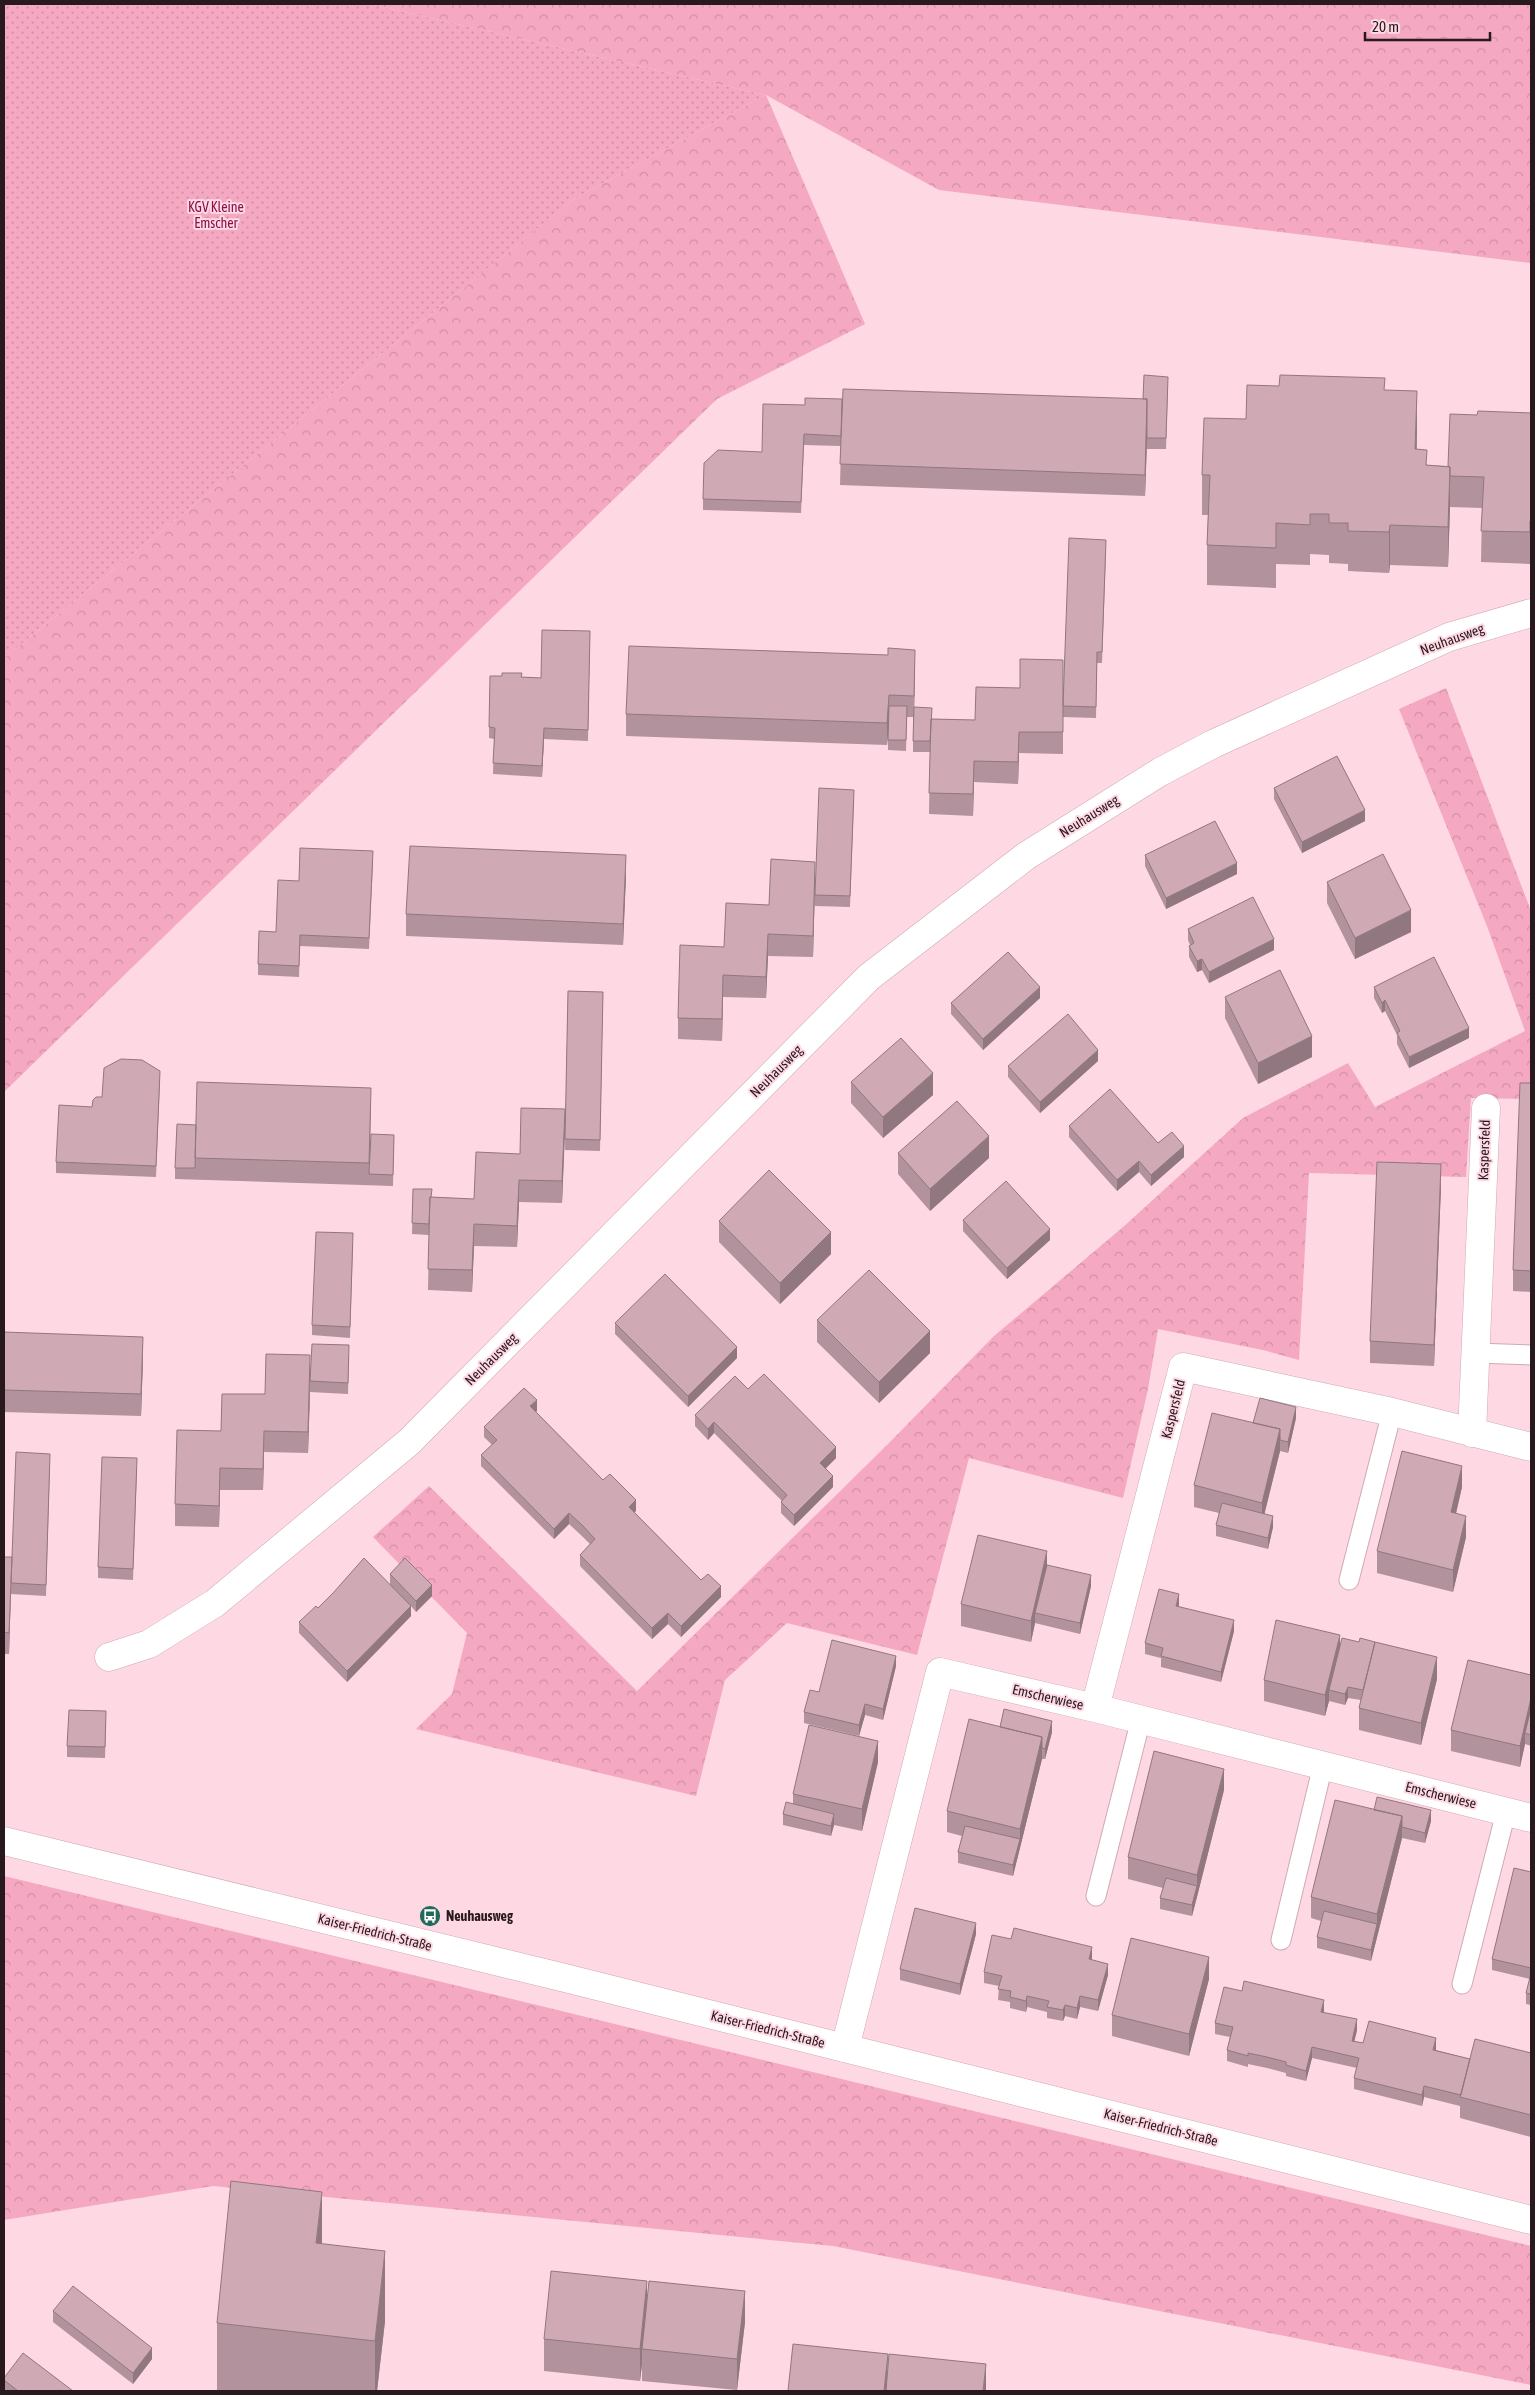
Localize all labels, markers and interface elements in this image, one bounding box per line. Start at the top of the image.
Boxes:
scale bar [1365,10,1490,42]
text: 20 m [1372,18,1399,35]
park label: KGV Kleine Emscher [188,199,244,231]
street label: Neuhausweg [1418,620,1486,658]
street label: Neuhausweg [1056,791,1122,841]
street label: Neuhausweg [747,1042,805,1100]
street label: Kaspersfeld [1475,1119,1493,1181]
street label: Neuhausweg [462,1330,520,1388]
street label: Kaspersfeld [1158,1378,1188,1440]
street label: Emscherwiese [1011,1681,1085,1713]
street label: Emscherwiese [1404,1778,1478,1812]
bus stop icon: Neuhausweg [418,1904,442,1928]
place label: Neuhausweg [446,1908,514,1924]
street label: Kaiser-Friedrich-Straße [316,1910,434,1954]
street label: Kaiser-Friedrich-Straße [709,2007,827,2051]
street label: Kaiser-Friedrich-Straße [1102,2105,1220,2149]

